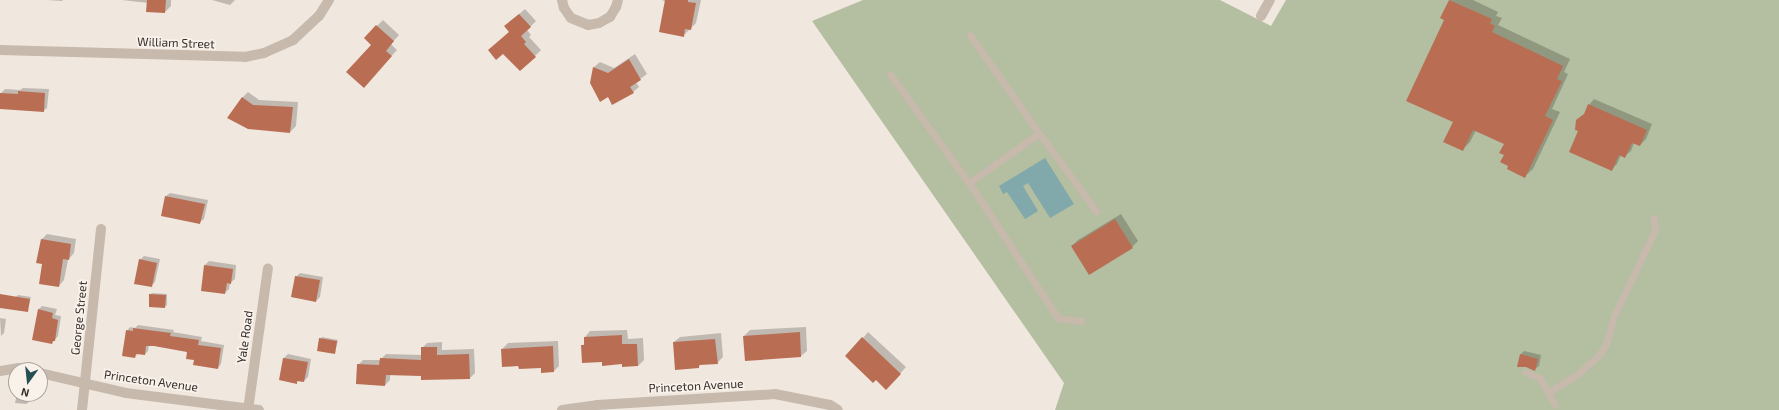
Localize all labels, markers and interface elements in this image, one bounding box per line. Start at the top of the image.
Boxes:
street label: William Street [137,34,215,52]
street label: George Street [68,280,90,356]
street label: Yale Road [234,310,256,364]
north arrow [8,362,48,402]
street label: Princeton Avenue [103,367,199,395]
street label: Princeton Avenue [648,376,744,396]
text: N [20,386,31,400]

